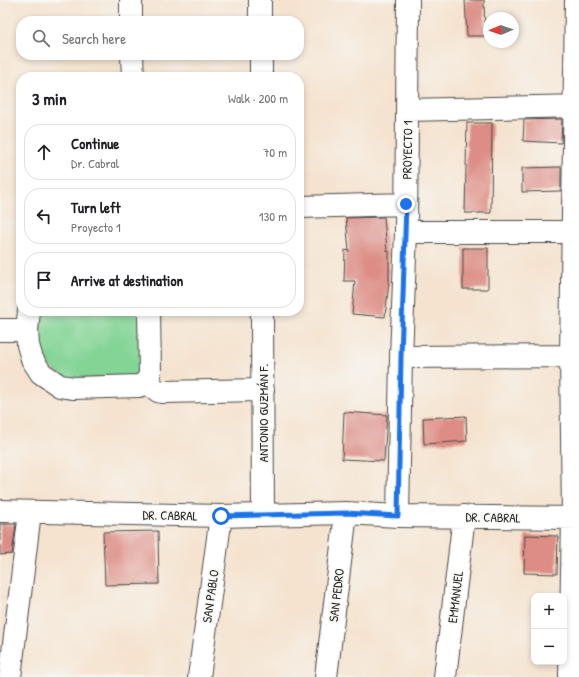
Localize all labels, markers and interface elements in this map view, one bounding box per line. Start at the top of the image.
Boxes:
north arrow [483,12,519,48]
search box [16,16,304,60]
icon: search [30,27,52,49]
text: Search here [62,28,126,49]
text: 3 min [32,87,67,110]
text: Walk · 200 m [228,89,288,107]
street label: PROYECTO 1 [397,120,417,180]
text: Continue [71,133,119,154]
icon: ahead [33,141,55,163]
text: 70 m [263,143,287,161]
text: Dr. Cabral [71,154,119,172]
route end [397,195,415,213]
text: Turn left [71,197,121,218]
icon: left [33,205,55,227]
text: 130 m [259,207,287,225]
text: Proyecto 1 [71,218,121,236]
icon: arrive [33,269,55,291]
text: Arrive at destination [71,270,183,291]
street label: ANTONIO GUZMÁN F. [254,364,272,462]
street label: DR. CABRAL [142,506,198,524]
route start [212,507,230,525]
street label: DR. CABRAL [465,508,521,526]
street label: SAN PEDRO [324,567,348,623]
street label: SAN PABLO [197,568,223,624]
street label: EMMANUEL [443,570,467,624]
map controls [531,593,567,665]
button: + [531,593,567,629]
button: − [531,629,567,665]

